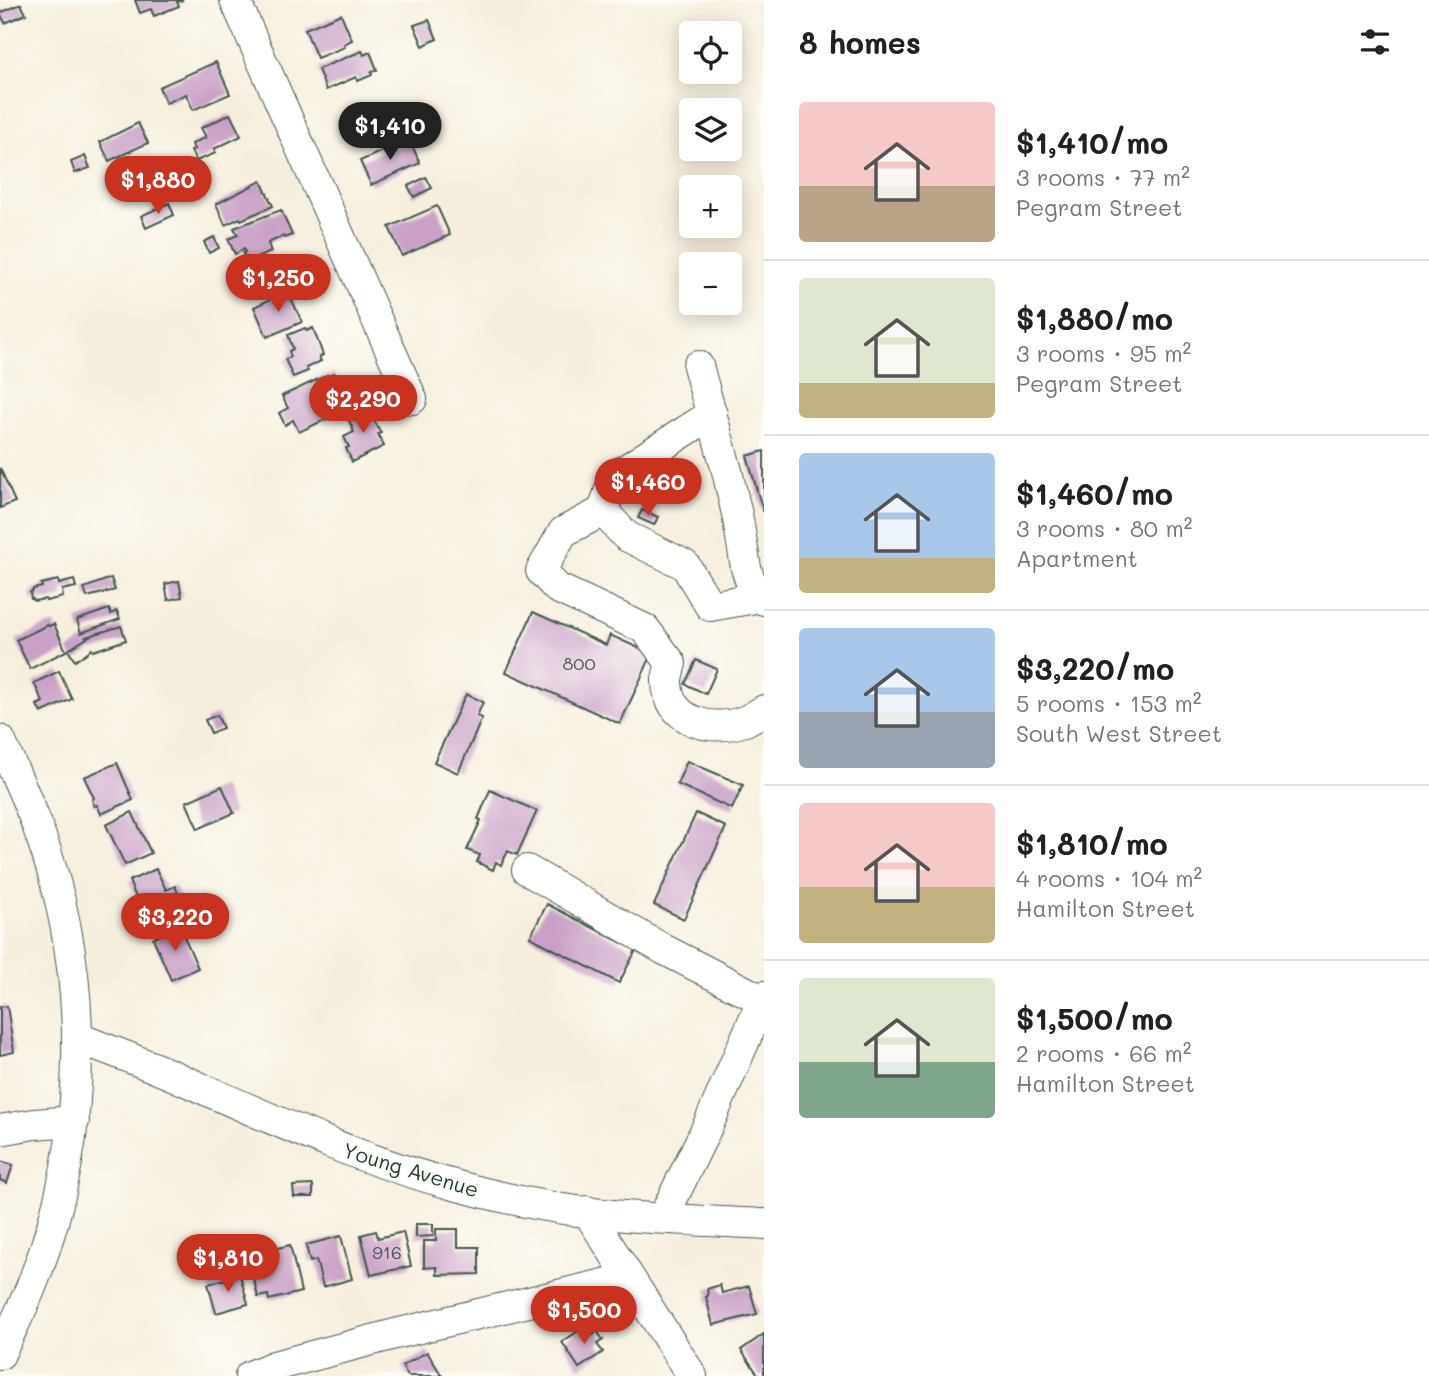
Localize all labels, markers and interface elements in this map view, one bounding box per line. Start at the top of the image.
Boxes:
map controls [679,21,742,315]
button: locate [679,21,742,84]
text: 8 homes [799,22,921,62]
icon: filters [1356,23,1394,61]
button: layers [679,98,742,161]
pin: $1,410 [333,102,447,162]
text: $1,410 [354,110,426,140]
text: $1,410/mo [1016,122,1168,162]
icon: home [855,130,939,214]
pin: $1,880 [101,156,215,216]
text: 3 rooms · 77 m² [1016,162,1190,192]
text: $1,880 [121,164,195,194]
button: + [679,175,742,238]
text: Pegram Street [1016,192,1182,222]
button: − [679,252,742,315]
pin: $1,250 [221,254,335,314]
text: $1,250 [242,262,314,292]
text: $1,880/mo [1016,298,1173,338]
icon: home [855,306,939,390]
text: 3 rooms · 95 m² [1016,338,1191,368]
text: Pegram Street [1016,368,1182,398]
pin: $2,290 [306,376,420,435]
text: $2,290 [325,383,401,413]
pin: $1,460 [591,458,705,518]
text: $1,460 [611,466,685,496]
text: $1,460/mo [1016,473,1173,513]
icon: home [855,481,939,565]
text: 3 rooms · 80 m² [1016,513,1192,543]
text: Apartment [1016,543,1138,573]
text: $3,220/mo [1016,648,1174,688]
house number: 800 [562,651,596,675]
icon: home [855,656,939,740]
text: 5 rooms · 153 m² [1016,688,1201,718]
text: South West Street [1016,718,1222,748]
text: $1,810/mo [1016,823,1168,863]
icon: home [855,831,939,915]
text: 4 rooms · 104 m² [1016,863,1202,893]
text: Hamilton Street [1016,893,1195,923]
pin: $3,220 [118,894,232,953]
text: $3,220 [137,901,213,931]
text: $1,500/mo [1016,998,1173,1038]
icon: home [855,1006,939,1090]
text: 2 rooms · 66 m² [1016,1038,1191,1068]
text: Hamilton Street [1016,1068,1195,1098]
street label: Young Avenue [340,1135,482,1203]
pin: $1,810 [171,1234,285,1294]
house number: 916 [372,1240,402,1264]
text: $1,810 [193,1242,263,1272]
pin: $1,500 [527,1286,641,1346]
text: $1,500 [547,1294,621,1324]

